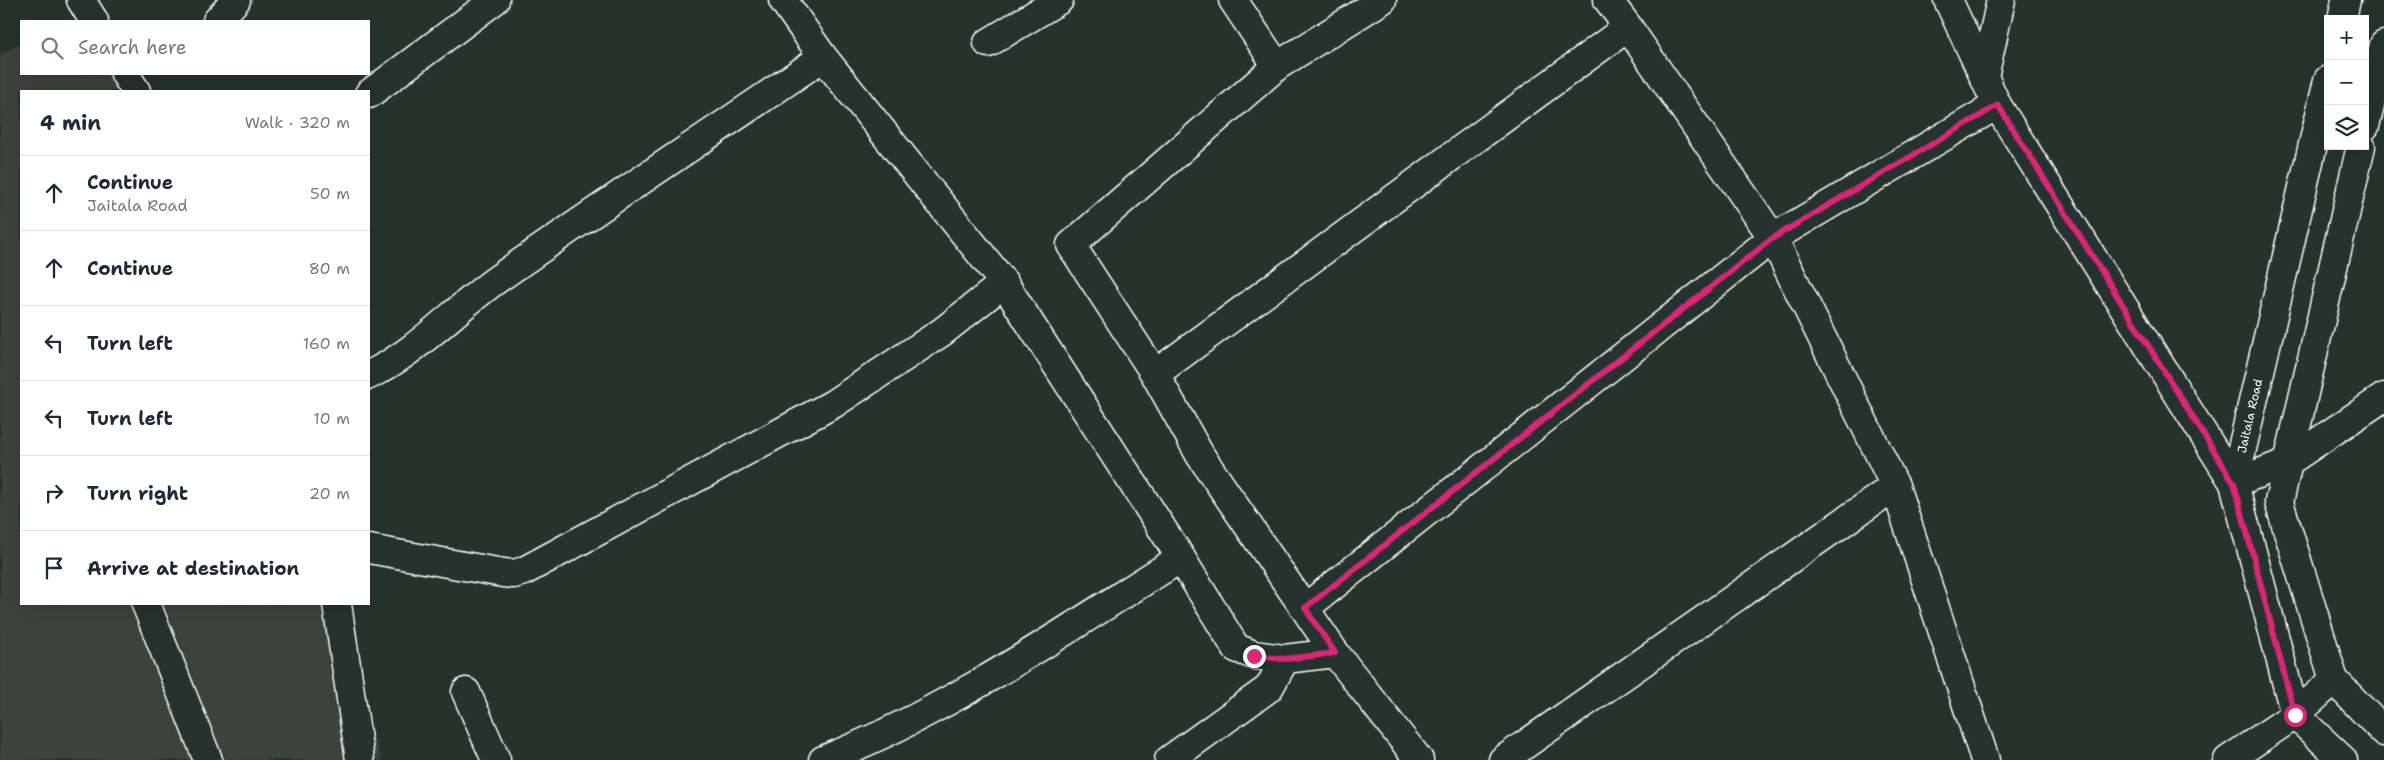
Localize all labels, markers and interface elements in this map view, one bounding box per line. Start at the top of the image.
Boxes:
map controls [2324,15,2369,150]
button: + [2324,15,2369,60]
search box [20,20,370,75]
icon: search [38,34,66,62]
text: Search here [78,35,187,60]
button: − [2324,60,2369,105]
button: layers [2324,105,2369,150]
text: 4 min [40,109,101,137]
text: Walk · 320 m [245,112,350,133]
text: Continue [87,170,173,195]
icon: ahead [40,179,68,207]
text: 50 m [310,183,350,204]
text: Jaitala Road [87,195,188,216]
icon: ahead [40,254,68,282]
text: Continue [87,256,173,281]
text: 80 m [309,258,350,279]
icon: left [40,329,68,357]
text: Turn left [87,331,173,356]
text: 160 m [303,333,350,354]
street label: Jaitala Road [2234,377,2266,455]
icon: left [40,404,68,432]
text: Turn left [87,406,173,431]
text: 10 m [313,408,350,429]
icon: right [40,479,68,507]
text: Turn right [87,481,188,506]
text: 20 m [309,483,350,504]
icon: arrive [40,554,68,582]
text: Arrive at destination [87,556,299,581]
route end [1243,645,1266,668]
route start [2284,704,2307,727]

